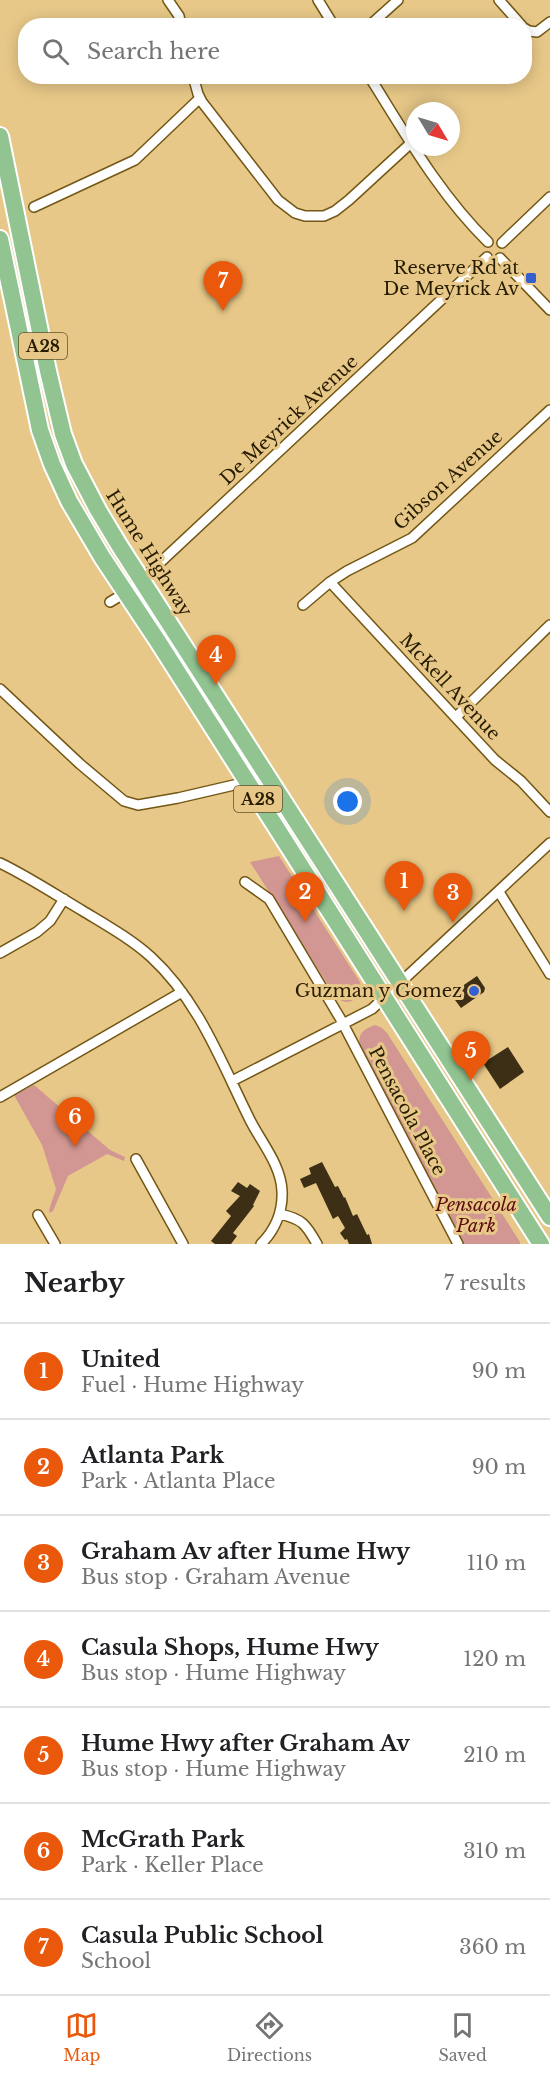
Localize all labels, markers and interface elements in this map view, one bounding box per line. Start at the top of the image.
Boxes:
search box [18,18,532,84]
icon: search [39,35,72,68]
text: Search here [87,38,220,65]
north arrow [406,102,460,156]
place label: Reserve Rd at De Meyrick Av [383,257,519,300]
pin: 7 [204,262,242,311]
marker: Reserve Rd at De Meyrick Av [524,271,538,285]
road number: A28 [19,333,67,359]
street label: De Meyrick Avenue [216,350,362,490]
street label: Gibson Avenue [389,425,507,535]
street label: Hume Highway [101,486,197,621]
street label: McKell Avenue [395,629,505,745]
pin: 4 [196,636,236,685]
road number: A28 [234,786,282,812]
your location [333,787,362,816]
pin: 1 [384,862,424,911]
pin: 2 [286,872,324,922]
pin: 3 [434,874,472,923]
place label: Guzman y Gomez [295,980,462,1002]
marker: Guzman y Gomez [467,984,481,998]
pin: 5 [452,1032,490,1081]
street label: Pensacola Place [364,1043,450,1179]
pin: 6 [56,1098,94,1147]
park label: Pensacola Park [434,1194,517,1237]
text: Nearby [24,1267,125,1299]
text: 7 results [444,1271,526,1295]
text: United [81,1346,160,1373]
text: 1 [39,1359,48,1383]
text: 90 m [472,1359,526,1383]
text: Fuel · Hume Highway [81,1373,304,1397]
text: Atlanta Park [81,1442,224,1469]
text: 2 [37,1455,50,1479]
text: 90 m [472,1455,526,1479]
text: Park · Atlanta Place [81,1469,275,1493]
text: Graham Av after Hume Hwy [81,1538,410,1565]
text: 3 [37,1551,50,1575]
text: 110 m [467,1551,526,1575]
text: Bus stop · Graham Avenue [81,1565,350,1589]
text: Casula Shops, Hume Hwy [81,1634,379,1661]
text: 4 [37,1647,50,1671]
text: 120 m [463,1647,526,1671]
text: Bus stop · Hume Highway [81,1661,346,1685]
text: Hume Hwy after Graham Av [81,1730,410,1757]
text: 5 [38,1743,49,1767]
text: 210 m [463,1743,526,1767]
text: Bus stop · Hume Highway [81,1757,346,1781]
text: McGrath Park [81,1826,245,1853]
text: 6 [37,1839,50,1863]
text: 310 m [463,1839,526,1863]
text: Park · Keller Place [81,1853,264,1877]
text: Casula Public School [81,1922,324,1949]
text: 7 [38,1935,49,1959]
text: 360 m [459,1935,526,1959]
text: School [81,1949,151,1973]
tab: Map [63,2009,100,2065]
tab: Directions [227,2009,312,2065]
tab: Saved [438,2009,487,2065]

